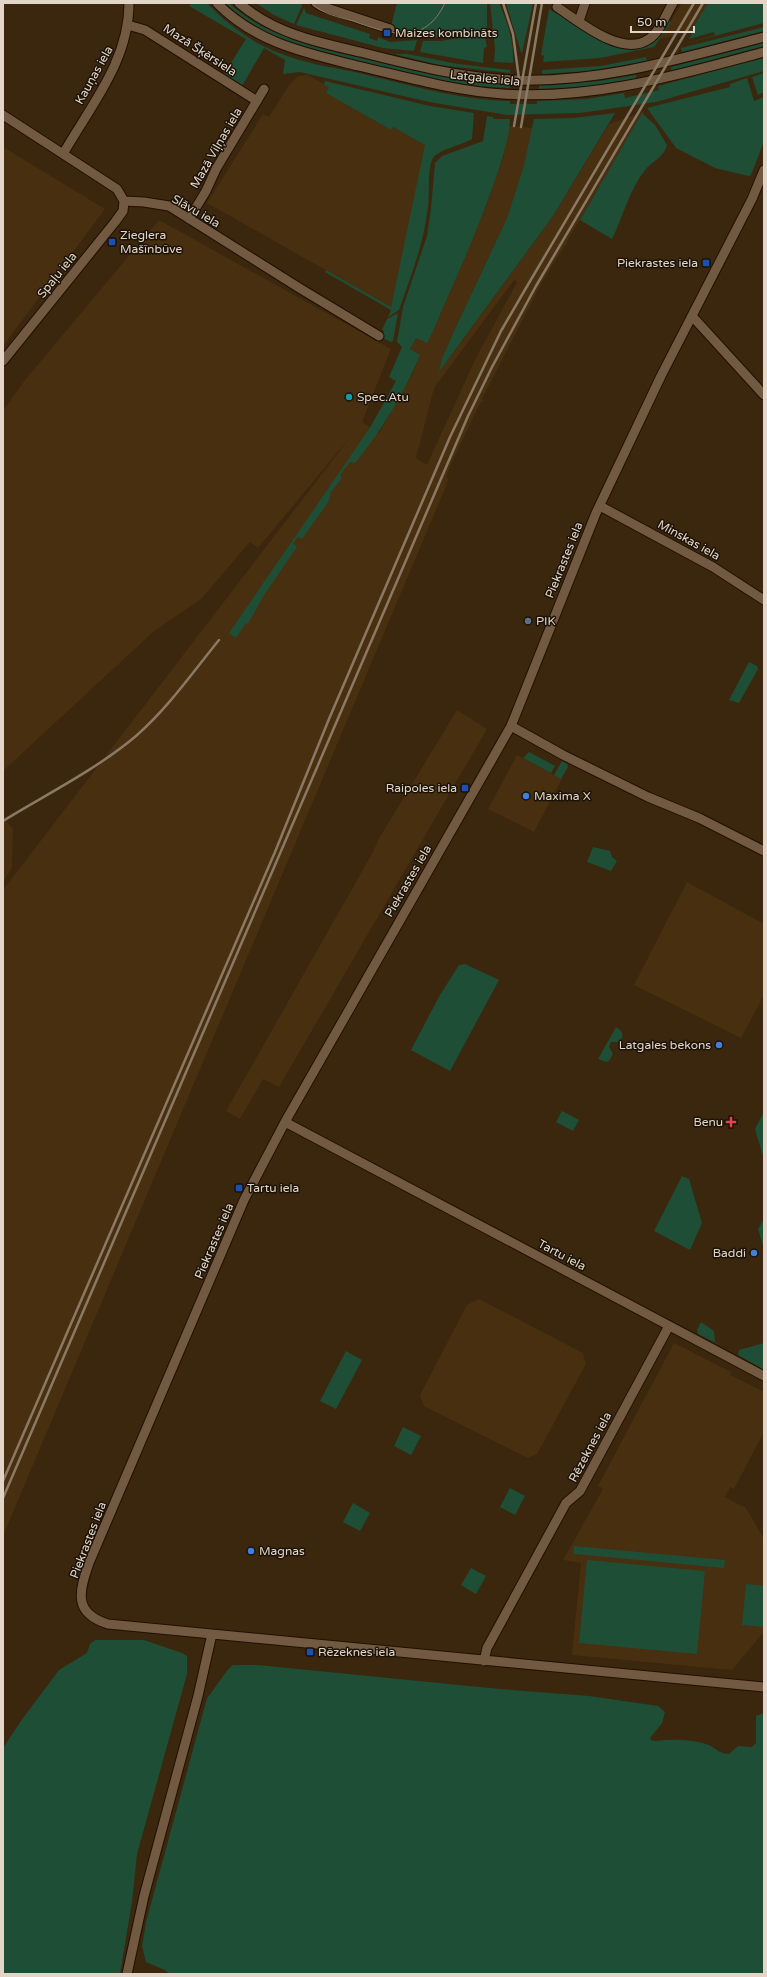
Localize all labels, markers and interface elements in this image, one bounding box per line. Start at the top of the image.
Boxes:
scale bar [631,8,694,34]
text: 50 m [637,15,666,29]
street label: Mazā Šķērsiela [161,21,239,79]
place label: Maizes kombināts [395,26,498,40]
marker: Maizes kombināts [382,28,392,38]
street label: Kauņas iela [72,43,116,107]
street label: Latgales iela [449,67,521,89]
street label: Mazā Viļņas iela [187,105,245,191]
street label: Slāvu iela [169,192,223,230]
place label: Zieglera Mašīnbūve [120,228,183,256]
marker: Zieglera Mašīnbūve [107,237,117,247]
street label: Spaļu iela [34,249,80,301]
place label: Piekrastes iela [617,256,698,270]
marker: Piekrastes iela [701,258,711,268]
place label: Spec.Atu [357,390,409,404]
marker: Spec.Atu [344,392,354,402]
street label: Minskas iela [655,517,723,563]
street label: Piekrastes iela [542,520,586,600]
place label: PIK [536,614,556,628]
marker: PIK [523,616,533,626]
place label: Raipoles iela [386,781,457,795]
marker: Raipoles iela [460,783,470,793]
place label: Maxima X [534,789,591,803]
marker: Maxima X [521,791,531,801]
street label: Piekrastes iela [382,842,434,920]
place label: Latgales bekons [619,1038,711,1052]
marker: Latgales bekons [714,1040,724,1050]
place label: Benu [693,1115,723,1129]
marker: Benu [726,1117,736,1127]
place label: Tartu iela [247,1181,299,1195]
marker: Tartu iela [234,1183,244,1193]
street label: Piekrastes iela [192,1201,236,1281]
street label: Tartu iela [536,1237,588,1273]
place label: Baddi [713,1246,746,1260]
marker: Baddi [749,1248,759,1258]
street label: Rēzeknes iela [566,1410,614,1484]
street label: Piekrastes iela [67,1500,109,1580]
place label: Magnas [259,1544,305,1558]
marker: Magnas [246,1546,256,1556]
place label: Rēzeknes iela [318,1645,395,1659]
marker: Rēzeknes iela [305,1647,315,1657]

